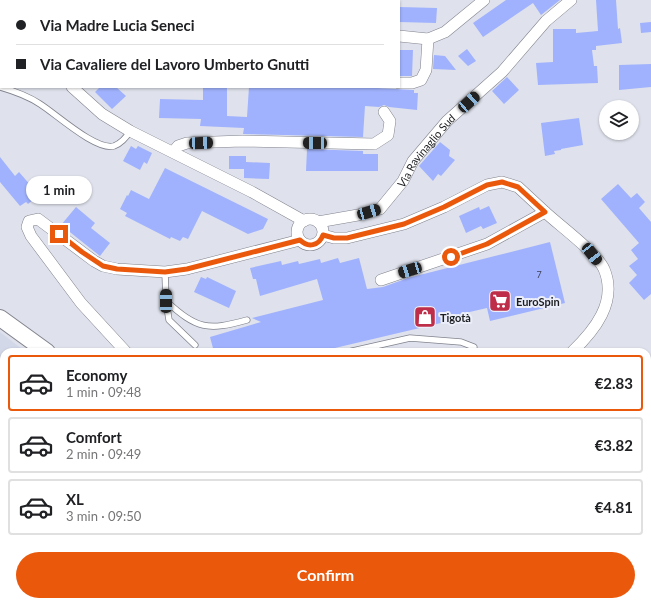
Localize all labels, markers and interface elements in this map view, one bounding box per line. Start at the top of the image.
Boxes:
text: Via Madre Lucia Seneci [40,16,195,34]
text: Via Cavaliere del Lavoro Umberto Gnutti [40,55,309,73]
car [456,90,482,114]
map controls [599,100,639,140]
button: layers [599,100,639,140]
street label: Via Ravinaglio Sud [394,111,457,190]
car [189,137,213,149]
car [303,137,327,149]
callout: 1 min [26,176,92,204]
text: 1 min [43,182,75,198]
car [356,203,382,221]
route end [50,225,68,243]
car [580,241,604,267]
route start [442,248,460,266]
car [397,261,423,279]
house number: 7 [536,269,542,280]
supermarket icon: EuroSpin [487,288,513,314]
car [160,289,172,313]
place label: EuroSpin [516,295,560,308]
shop icon: Tigotà [412,304,438,330]
place label: Tigotà [440,311,471,324]
icon: car [18,365,54,401]
text: Economy [66,366,127,384]
text: €2.83 [595,374,633,392]
text: 1 min · 09:48 [66,384,141,400]
icon: car [18,427,54,463]
text: Comfort [66,428,122,446]
text: €3.82 [595,436,633,454]
text: 2 min · 09:49 [66,446,141,462]
icon: car [18,489,54,525]
text: XL [66,490,84,508]
text: €4.81 [595,498,633,516]
text: 3 min · 09:50 [66,508,141,524]
button: Confirm [16,552,635,598]

